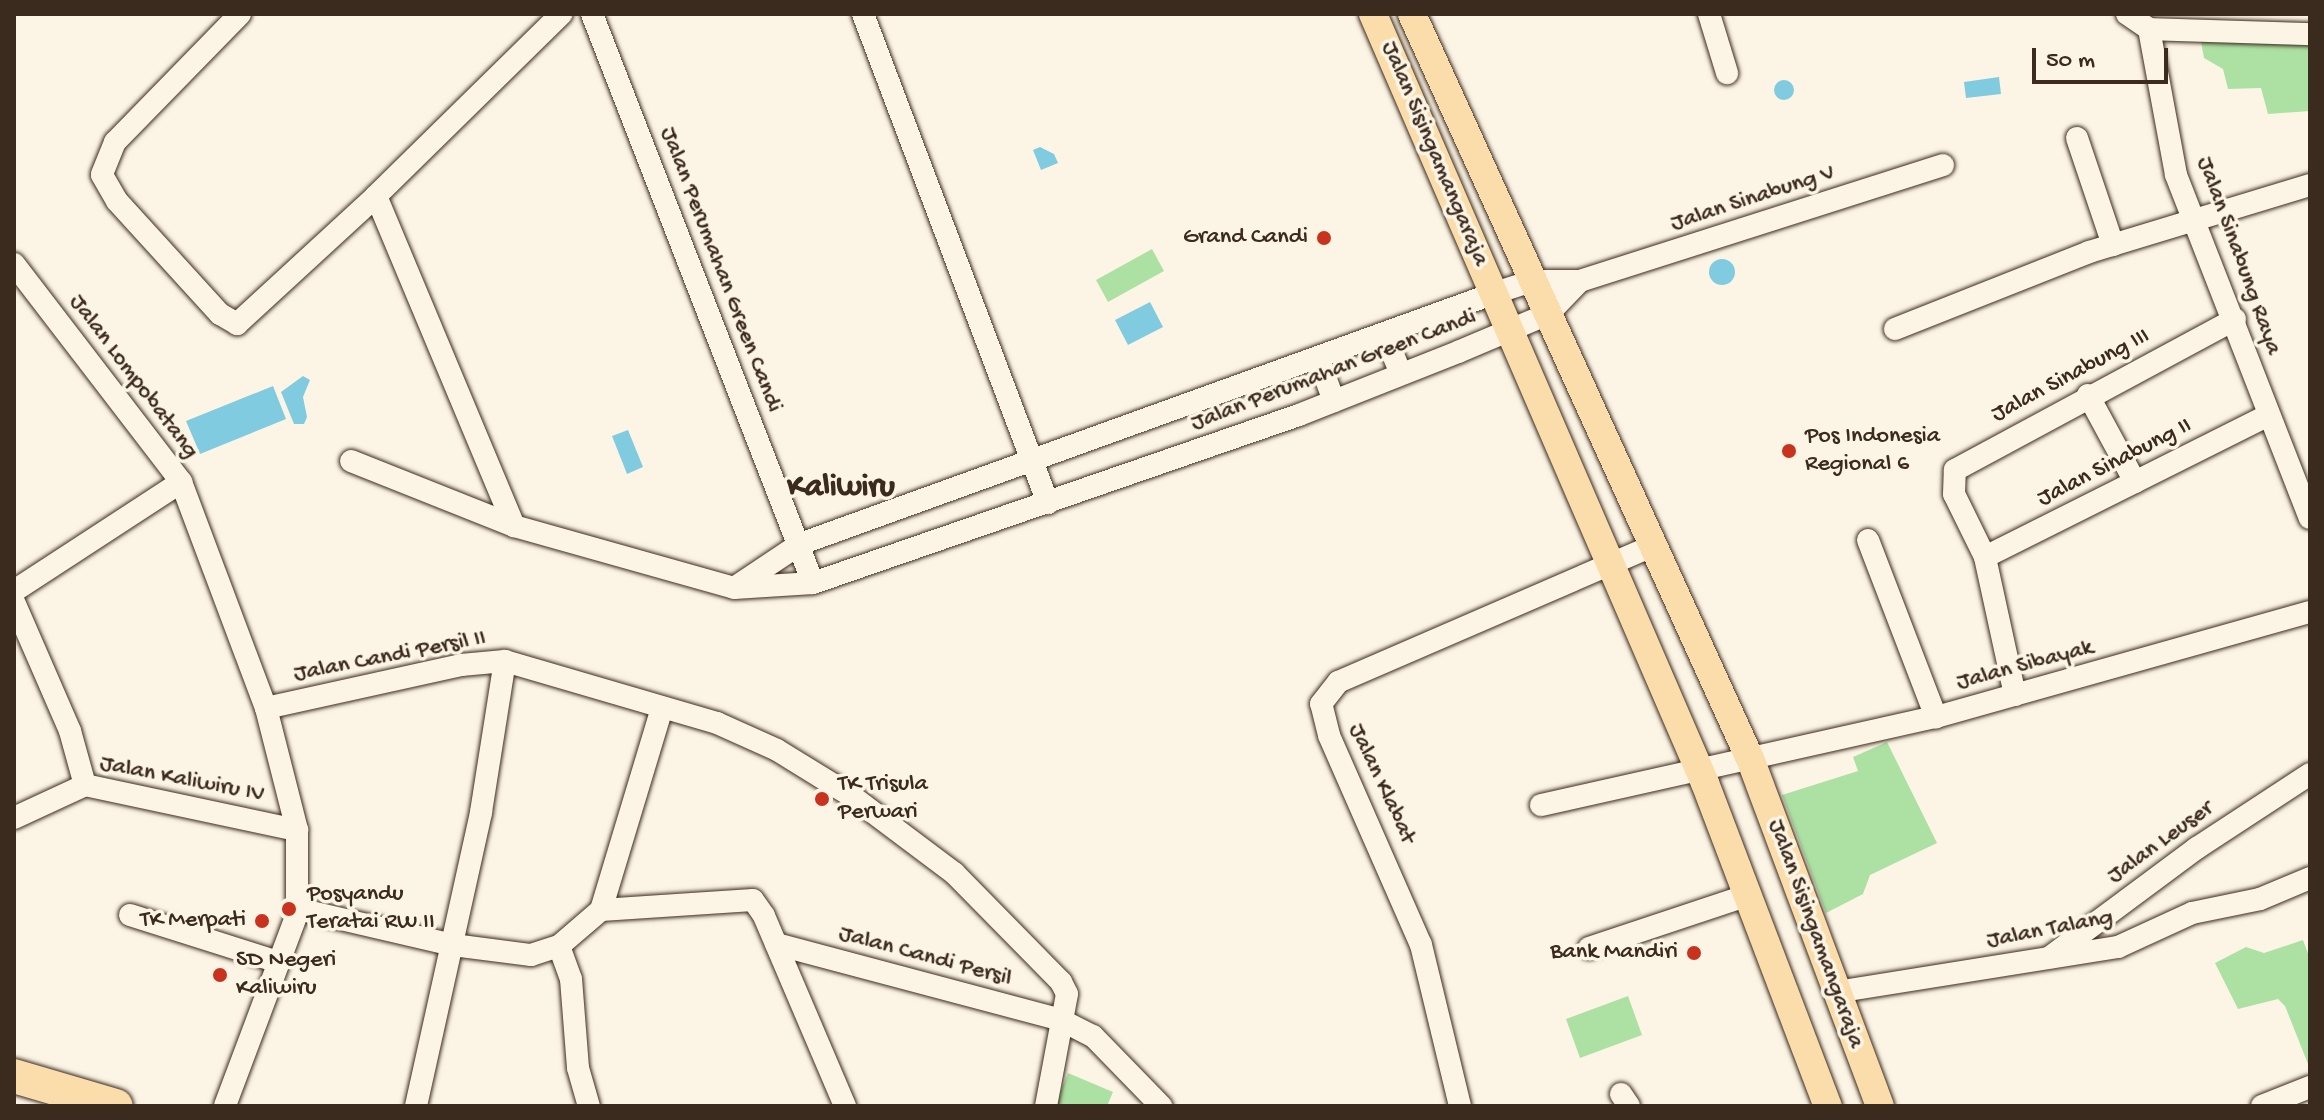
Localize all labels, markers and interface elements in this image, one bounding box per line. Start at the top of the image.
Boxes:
scale bar [2036,32,2172,82]
street label: Jalan Sisingamangaraja [1374,37,1494,271]
text: 50 m [2046,47,2095,76]
street label: Jalan Perumahan Green Candi [652,123,788,417]
street label: Jalan Sinabung Raya [2189,153,2287,359]
street label: Jalan Sinabung V [1667,159,1839,239]
place label: Grand Candi [1183,224,1308,252]
marker: Grand Candi [1315,229,1333,247]
street label: Jalan Lompobatang [62,289,204,465]
street label: Jalan Perumahan Green Candi [1187,303,1481,439]
street label: Jalan Sinabung III [1987,322,2155,430]
street label: Jalan Sinabung II [2033,412,2197,514]
place label: Pos Indonesia Regional 6 [1805,423,1940,479]
marker: Pos Indonesia Regional 6 [1780,442,1798,460]
district label: Kaliwiru [787,469,895,507]
street label: Jalan Candi Persil II [292,624,488,690]
street label: Jalan Sibayak [1954,634,2096,698]
street label: Jalan Klabat [1341,719,1421,849]
street label: Jalan Kaliwiru IV [97,750,267,810]
place label: TK Trisula Perwari [838,771,928,827]
marker: TK Trisula Perwari [813,790,831,808]
street label: Jalan Leuser [2102,795,2220,891]
street label: Jalan Sisingamangaraja [1760,816,1870,1052]
place label: Posyandu Teratai RW II [307,881,435,937]
marker: Posyandu Teratai RW II [278,898,300,920]
street label: Jalan Talang [1984,904,2116,956]
place label: TK Merpati [140,907,246,935]
marker: TK Merpati [253,912,271,930]
street label: Jalan Candi Persil [835,920,1015,994]
place label: Bank Mandiri [1550,939,1678,967]
marker: Bank Mandiri [1685,944,1703,962]
place label: SD Negeri Kaliwiru [236,947,336,1003]
marker: SD Negeri Kaliwiru [211,966,229,984]

